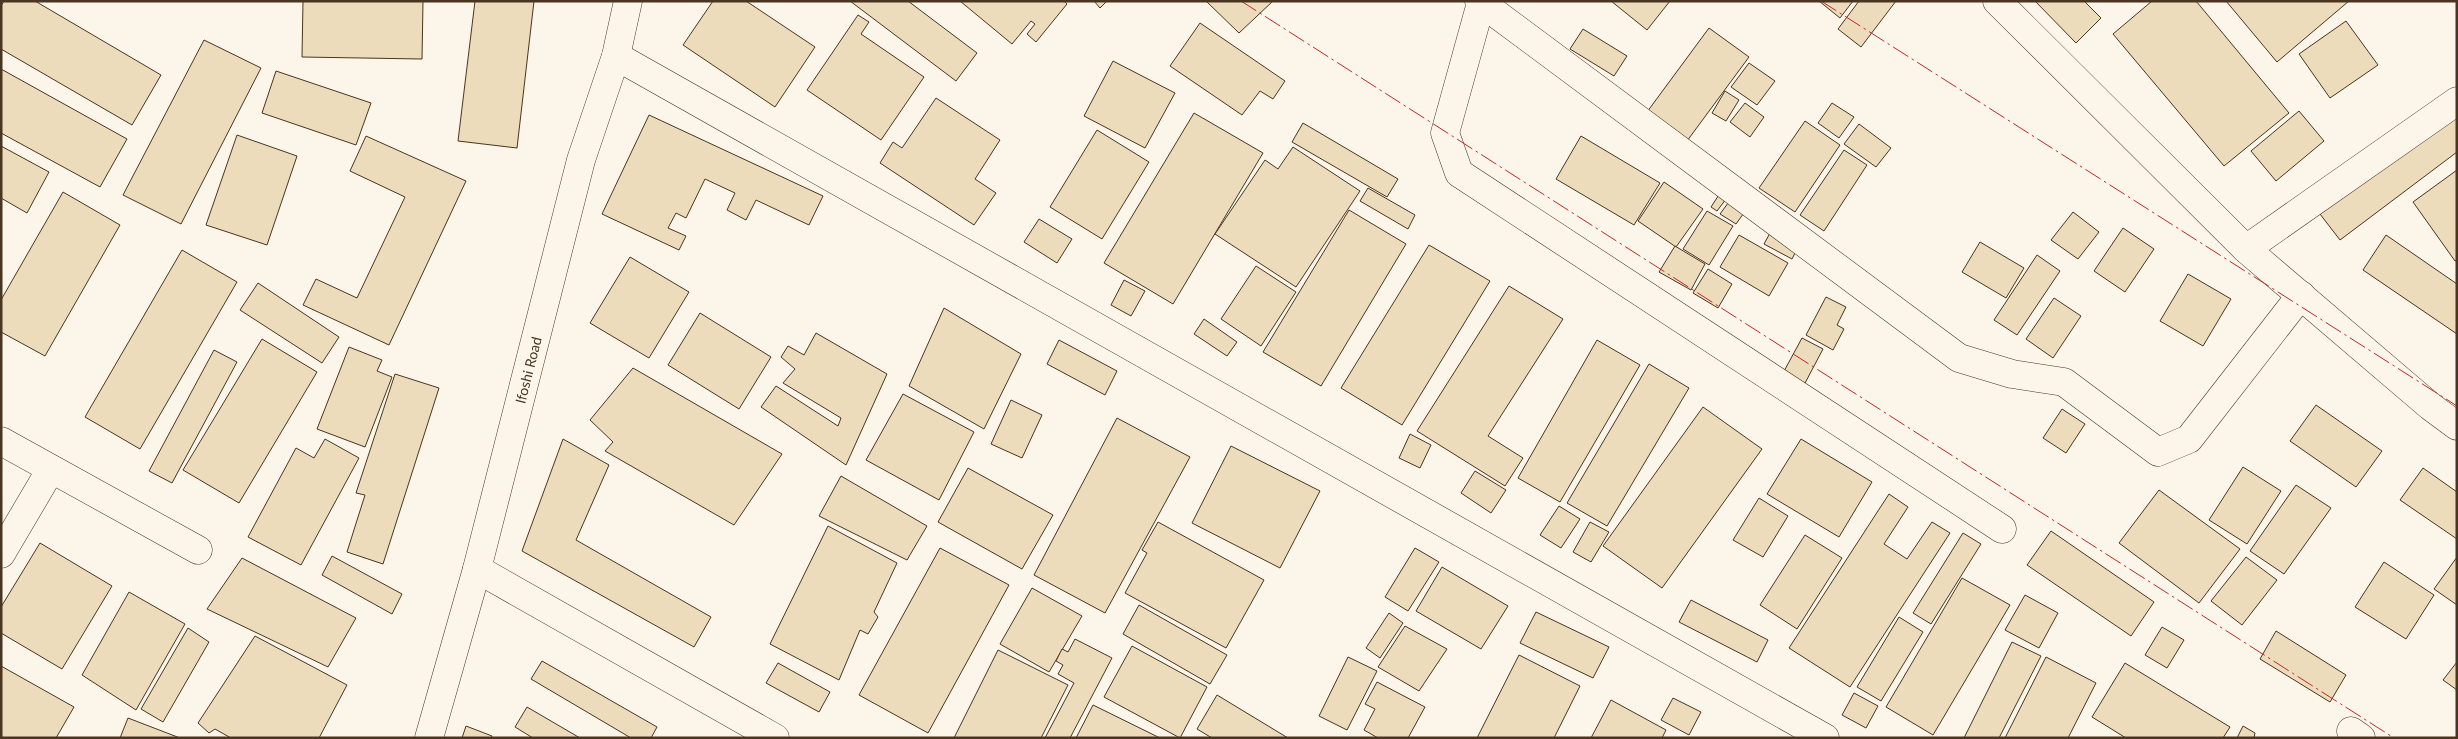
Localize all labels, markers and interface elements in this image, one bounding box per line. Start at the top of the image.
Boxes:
street label: Ifoshi Road [511,335,544,405]

